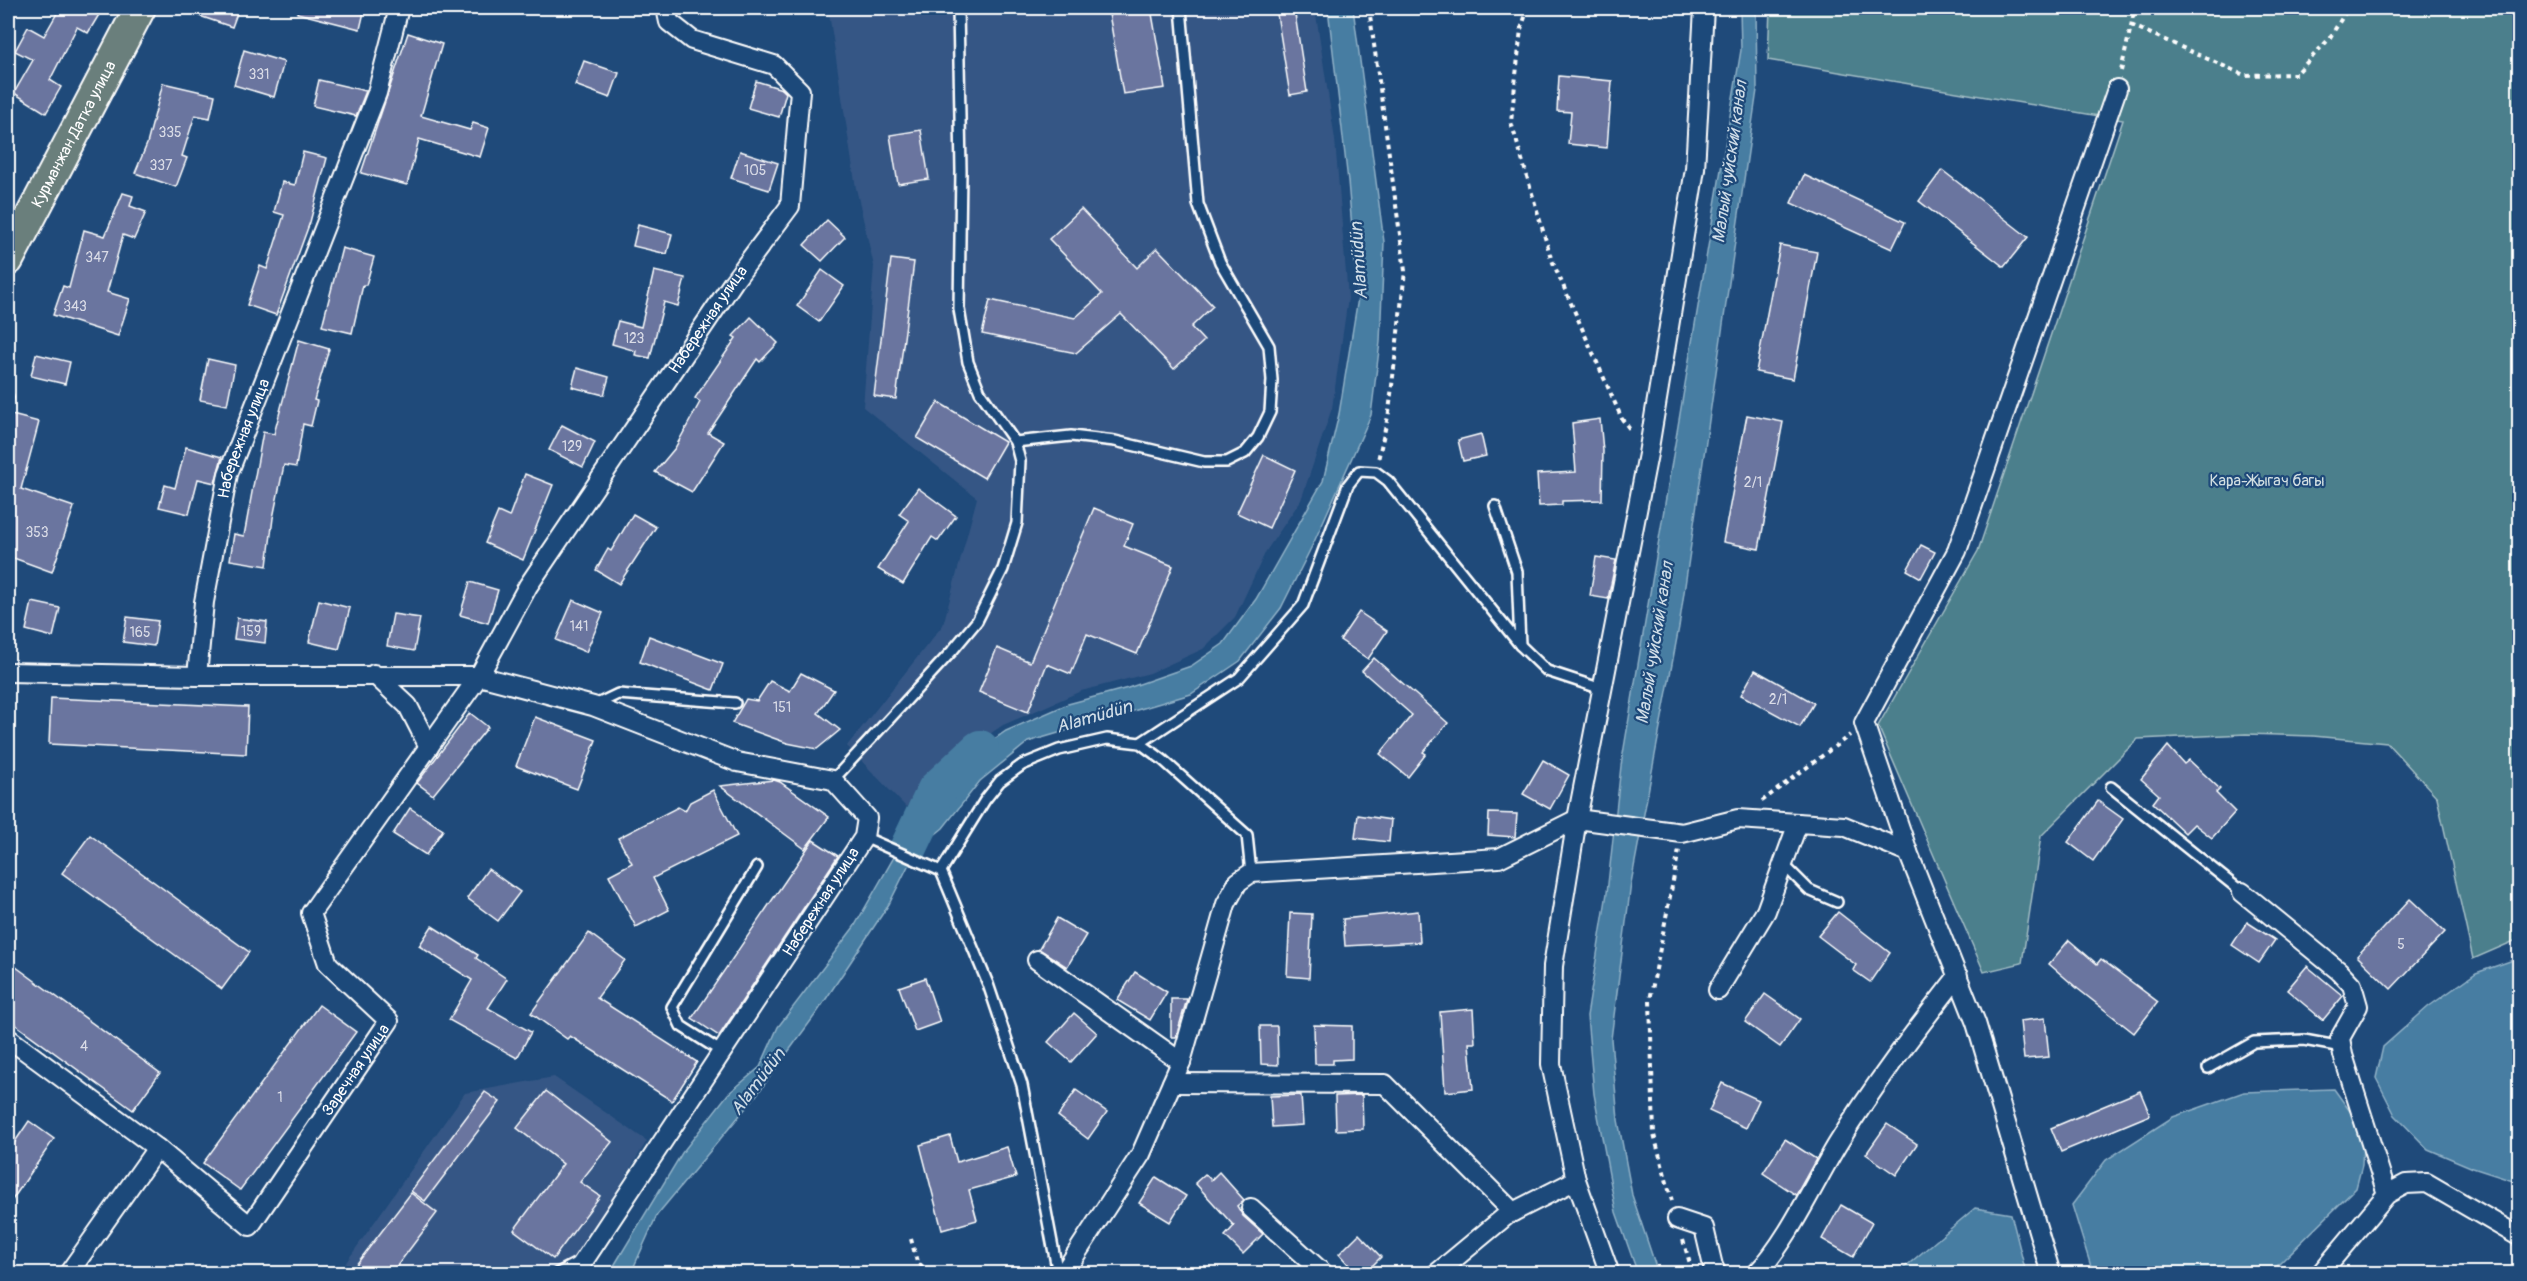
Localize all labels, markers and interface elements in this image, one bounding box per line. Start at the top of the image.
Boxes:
street label: Курманжан Датка улица [27,57,121,211]
house number: 331 [248,66,270,83]
water label: Малый чуйский канал [1707,78,1753,245]
house number: 335 [158,124,182,141]
house number: 337 [149,157,173,174]
house number: 105 [744,162,766,179]
water label: Alamüdün [1345,220,1373,301]
house number: 347 [85,249,109,266]
street label: Набережная улица [664,262,752,377]
house number: 343 [63,298,87,315]
house number: 123 [624,330,645,347]
street label: Набережная улица [214,376,274,500]
house number: 129 [562,438,582,455]
park label: Кара-Жыгач багы [2209,471,2325,491]
house number: 2/1 [1744,474,1762,491]
house number: 353 [25,524,49,541]
water label: Малый чуйский канал [1631,559,1679,726]
house number: 141 [569,618,589,635]
house number: 159 [241,623,261,640]
house number: 165 [129,624,151,641]
house number: 2/1 [1769,691,1787,708]
water label: Alamüdün [1053,695,1135,739]
house number: 151 [773,699,791,716]
street label: Набережная улица [778,844,864,960]
house number: 5 [2397,936,2405,953]
street label: Заречная улица [317,1020,394,1120]
house number: 4 [80,1038,88,1055]
water label: Alamüdün [725,1043,791,1120]
house number: 1 [277,1089,283,1106]

